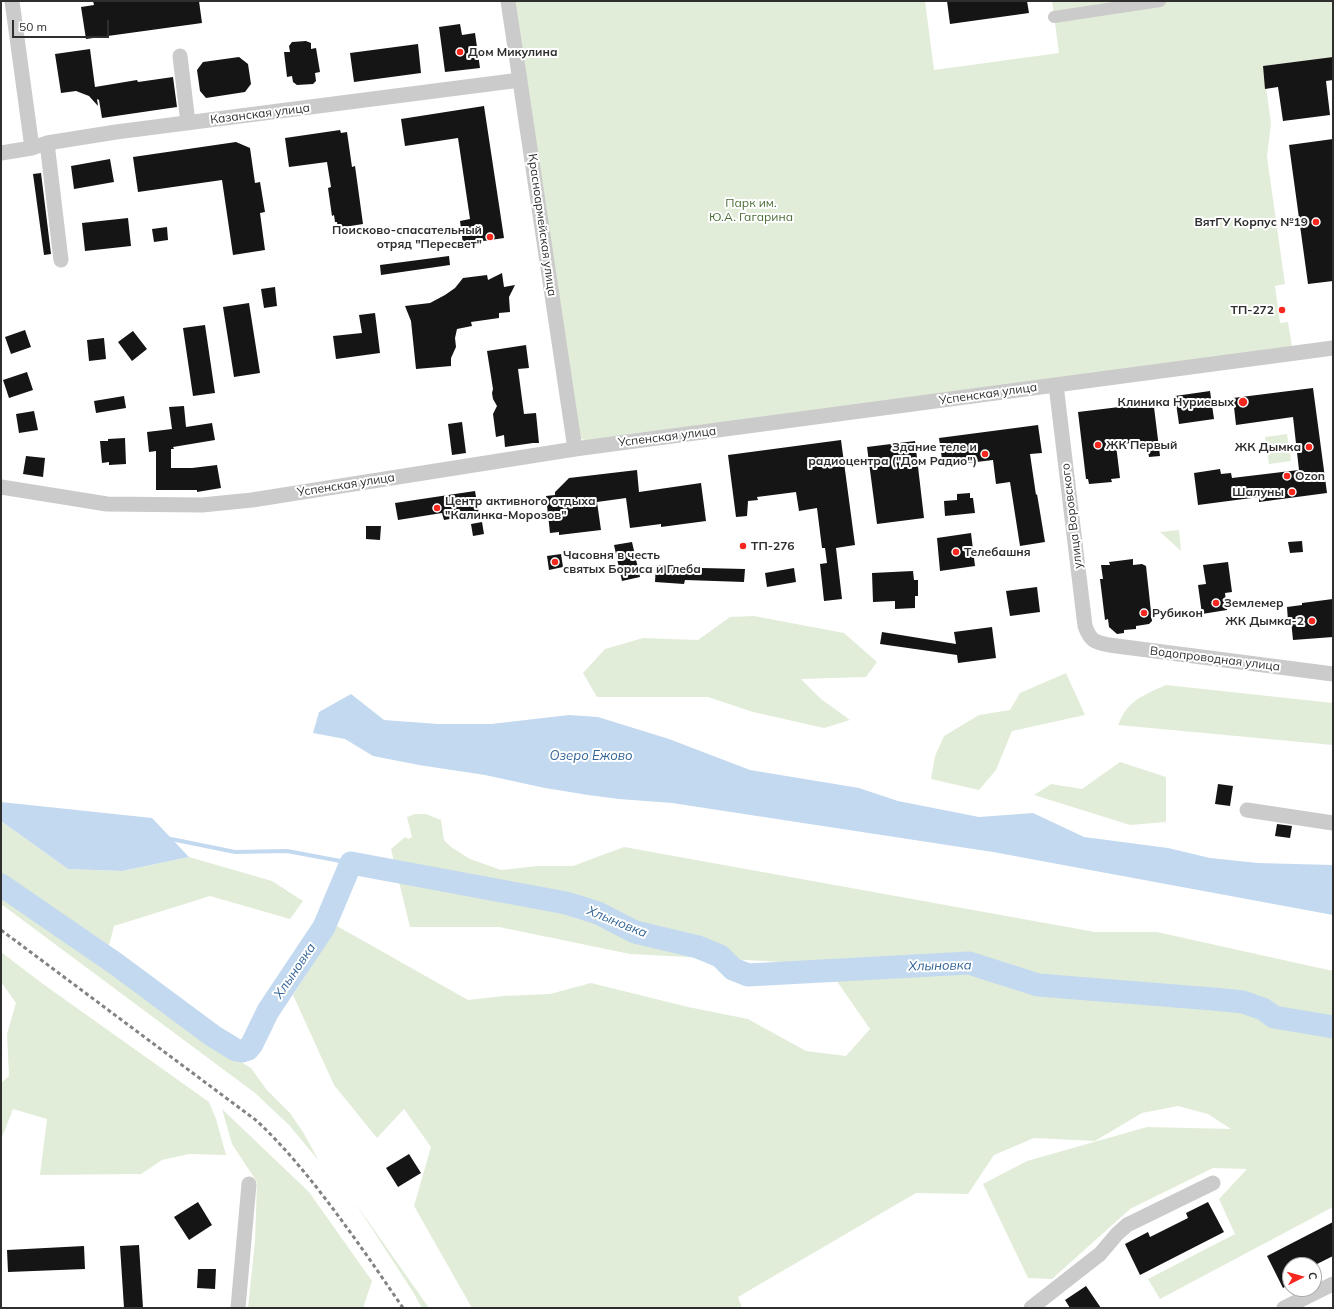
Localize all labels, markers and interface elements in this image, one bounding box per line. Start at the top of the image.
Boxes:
scale bar [14,12,111,38]
text: 50 m [19,19,47,34]
place label: Дом Микулина [468,45,557,59]
marker: Дом Микулина [455,47,465,57]
street label: Казанская улица [209,101,311,127]
street label: Красноармейская улица [525,153,559,297]
park label: Парк им. Ю.А. Гагарина [709,196,793,224]
place label: ВятГУ Корпус №19 [1194,215,1308,229]
marker: ВятГУ Корпус №19 [1311,217,1321,227]
place label: Поисково-спасательный отряд "Пересвет" [332,223,482,251]
marker: Поисково-спасательный отряд "Пересвет" [485,232,495,242]
place label: ТП-272 [1230,303,1274,317]
marker: ТП-272 [1277,305,1287,315]
street label: Успенская улица [938,380,1038,408]
place label: Клиника Нуриевых [1118,395,1234,409]
marker: Клиника Нуриевых [1237,396,1249,408]
street label: Успенская улица [617,424,717,450]
place label: ЖК Первый [1106,438,1177,452]
place label: Здание теле и радиоцентра ("Дом Радио") [808,440,977,468]
marker: ЖК Первый [1093,440,1103,450]
place label: ЖК Дымка [1235,440,1301,454]
marker: ЖК Дымка [1304,442,1314,452]
marker: Здание теле и радиоцентра ("Дом Радио") [980,449,990,459]
street label: улица Воровского [1058,463,1086,569]
place label: Ozon [1295,469,1325,483]
street label: Успенская улица [296,470,396,500]
marker: Ozon [1282,471,1292,481]
place label: Шалуны [1232,485,1284,499]
marker: Шалуны [1287,487,1297,497]
place label: Центр активного отдыха "Калинка-Морозов" [445,494,595,522]
marker: Центр активного отдыха "Калинка-Морозов" [432,503,442,513]
place label: ТП-276 [751,539,795,553]
marker: ТП-276 [738,541,748,551]
place label: Телебашня [964,545,1031,559]
marker: Телебашня [951,547,961,557]
place label: Часовня в честь святых Бориса и Глеба [563,548,701,576]
marker: Часовня в честь святых Бориса и Глеба [550,557,560,567]
place label: Землемер [1224,596,1284,610]
marker: Землемер [1211,598,1221,608]
place label: Рубикон [1152,606,1203,620]
marker: Рубикон [1139,608,1149,618]
place label: ЖК Дымка-2 [1225,614,1304,628]
marker: ЖК Дымка-2 [1307,616,1317,626]
street label: Водопроводная улица [1149,644,1281,674]
water label: Озеро Ежово [549,748,633,764]
water label: Хлыновка [585,903,649,941]
water label: Хлыновка [271,940,319,1002]
water label: Хлыновка [908,958,972,974]
north arrow [1282,1257,1322,1297]
text: С [1306,1271,1320,1280]

